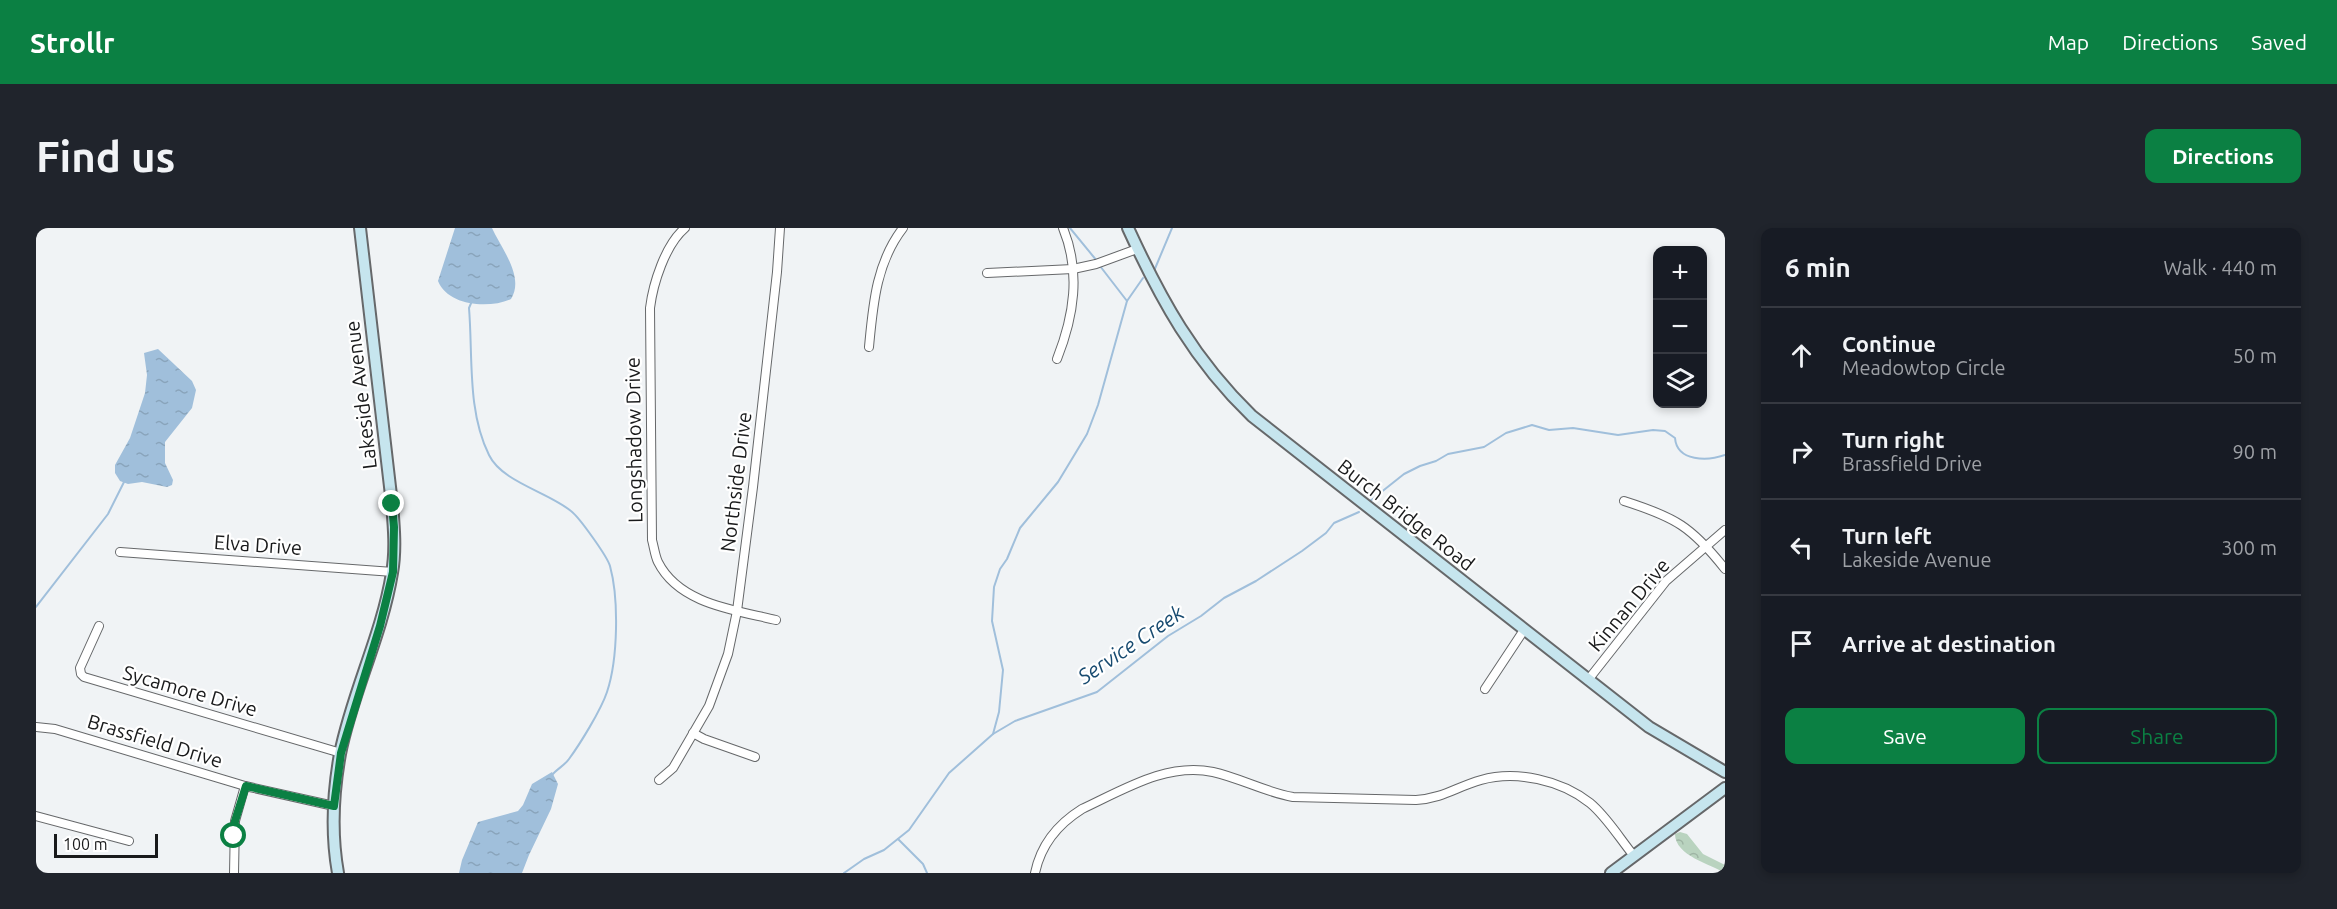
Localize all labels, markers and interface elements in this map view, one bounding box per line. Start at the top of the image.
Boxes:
text: Strollr [30,27,115,58]
text: Map [2048,30,2089,54]
text: Directions [2122,30,2218,54]
text: Saved [2251,30,2307,54]
button: Directions [2145,129,2301,183]
text: Find us [36,133,175,180]
map controls [1653,246,1707,408]
button: + [1653,246,1707,300]
text: 6 min [1785,253,1851,282]
text: Walk · 440 m [2164,256,2277,279]
button: − [1653,300,1707,354]
street label: Lakeside Avenue [340,319,381,471]
text: Continue [1842,331,1936,356]
icon: ahead [1785,339,1818,372]
text: 50 m [2233,344,2277,367]
button: layers [1653,354,1707,408]
text: Meadowtop Circle [1842,356,2006,379]
street label: Longshadow Drive [621,357,646,523]
street label: Northside Drive [715,411,756,553]
text: Turn right [1842,427,1944,452]
icon: right [1785,435,1818,468]
text: 90 m [2233,440,2277,463]
text: Brassfield Drive [1842,452,1982,475]
street label: Burch Bridge Road [1333,454,1479,575]
route end [378,490,404,516]
text: Turn left [1842,523,1932,548]
street label: Elva Drive [213,530,303,559]
icon: left [1785,531,1818,564]
text: 300 m [2221,536,2277,559]
text: Lakeside Avenue [1842,548,1992,571]
street label: Kinnan Drive [1583,554,1674,656]
water label: Service Creek [1072,600,1188,689]
icon: arrive [1785,627,1818,660]
text: Arrive at destination [1842,631,2056,656]
street label: Sycamore Drive [120,660,260,721]
button: Save [1785,708,2025,764]
button: Share [2037,708,2277,764]
street label: Brassfield Drive [85,709,226,772]
route start [220,822,246,848]
scale bar [54,831,158,858]
text: 100 m [63,835,108,853]

